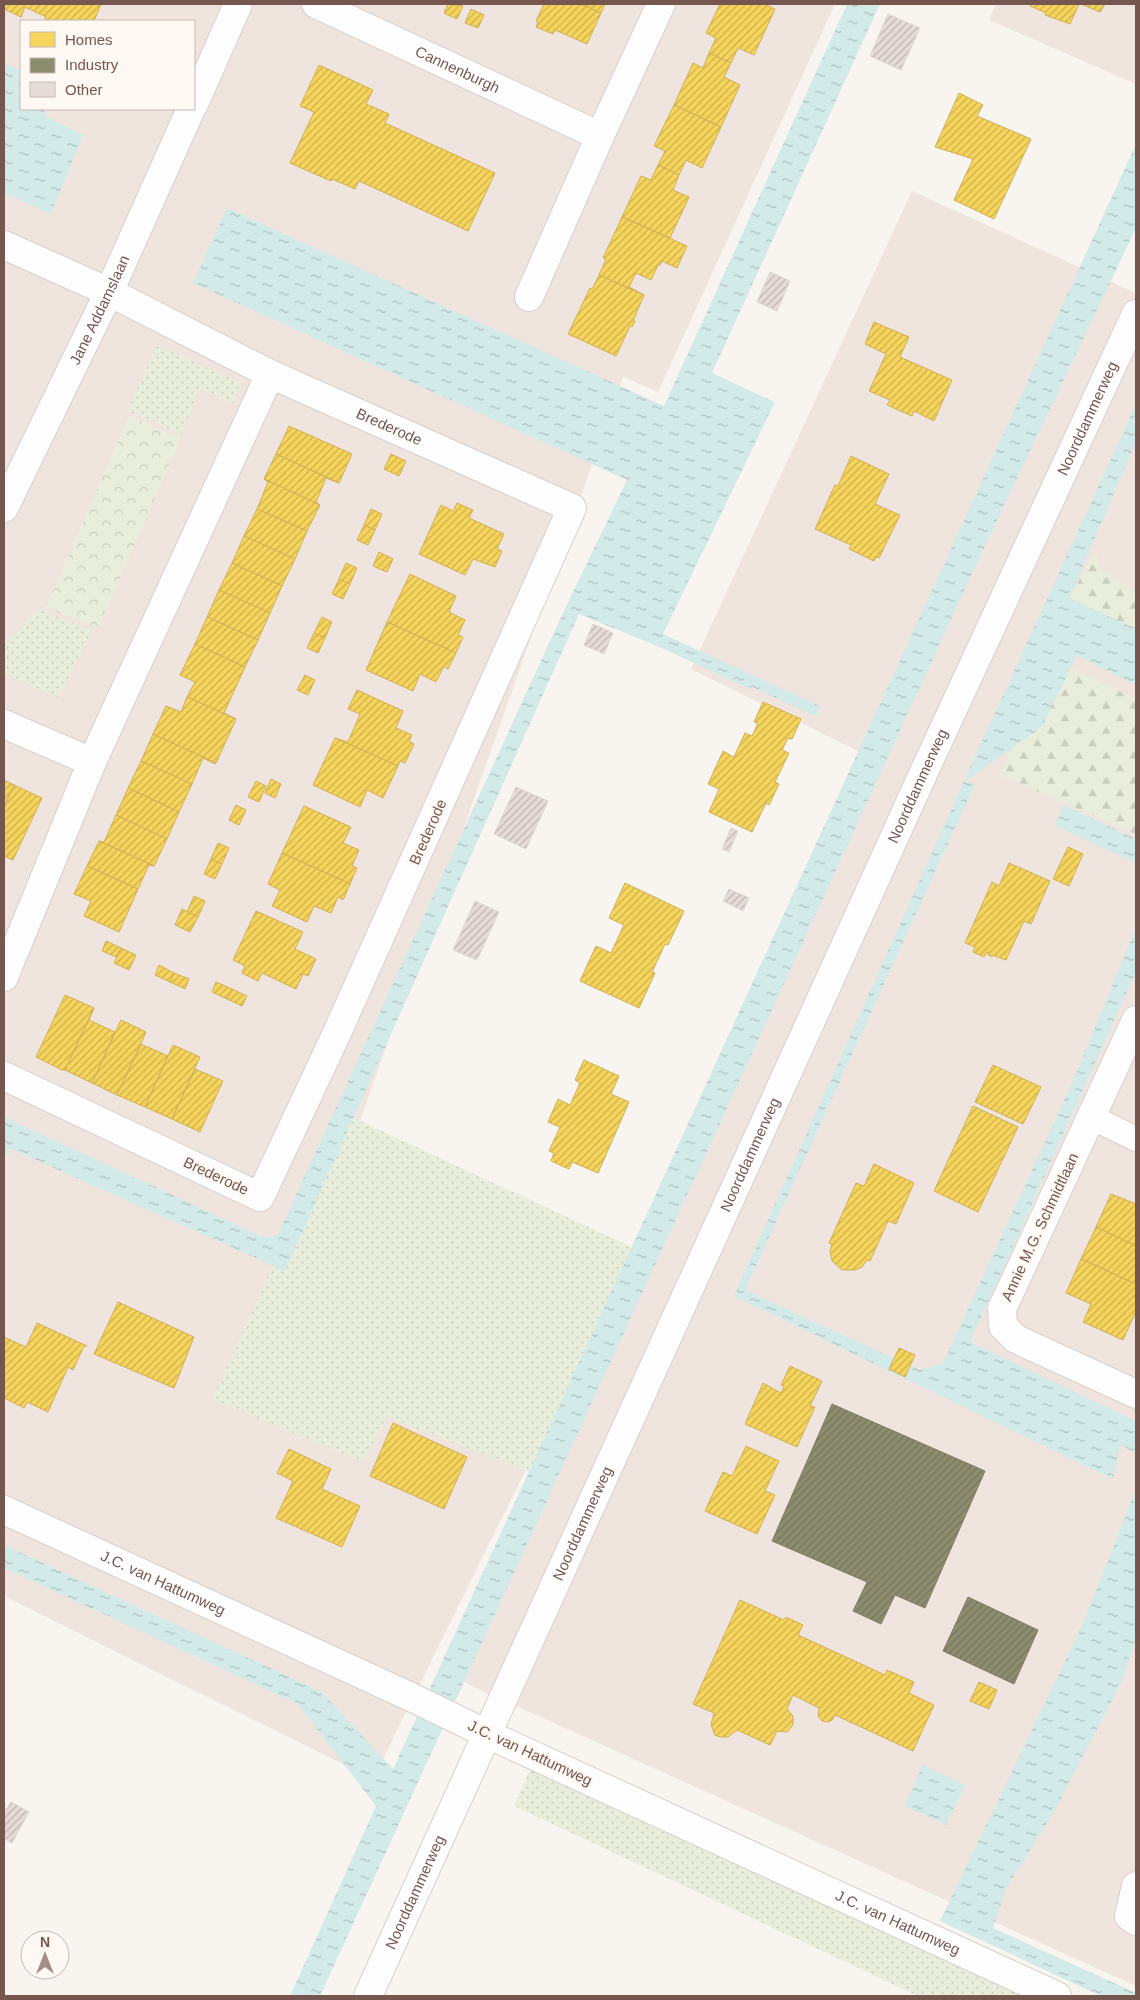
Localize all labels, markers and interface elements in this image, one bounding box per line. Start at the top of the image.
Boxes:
legend [20,20,195,110]
text: Homes [65,31,113,48]
street label: Cannenburgh [413,42,502,96]
text: Industry [65,56,119,73]
text: Other [65,81,103,98]
street label: Jane Addamslaan [66,252,132,367]
street label: Noorddammerweg [1054,359,1121,478]
street label: Brederode [354,404,425,448]
street label: Noorddammerweg [884,726,951,845]
street label: Brederode [406,796,450,867]
street label: Noorddammerweg [716,1095,783,1214]
street label: Annie M.G. Schmidtlaan [998,1150,1081,1304]
street label: Brederode [181,1153,252,1198]
street label: Noorddammerweg [549,1464,615,1583]
street label: J.C. van Hattumweg [98,1547,228,1619]
street label: J.C. van Hattumweg [465,1716,595,1789]
street label: Noorddammerweg [381,1832,448,1952]
street label: J.C. van Hattumweg [833,1886,963,1958]
north arrow [20,1930,70,1980]
text: N [40,1934,50,1950]

